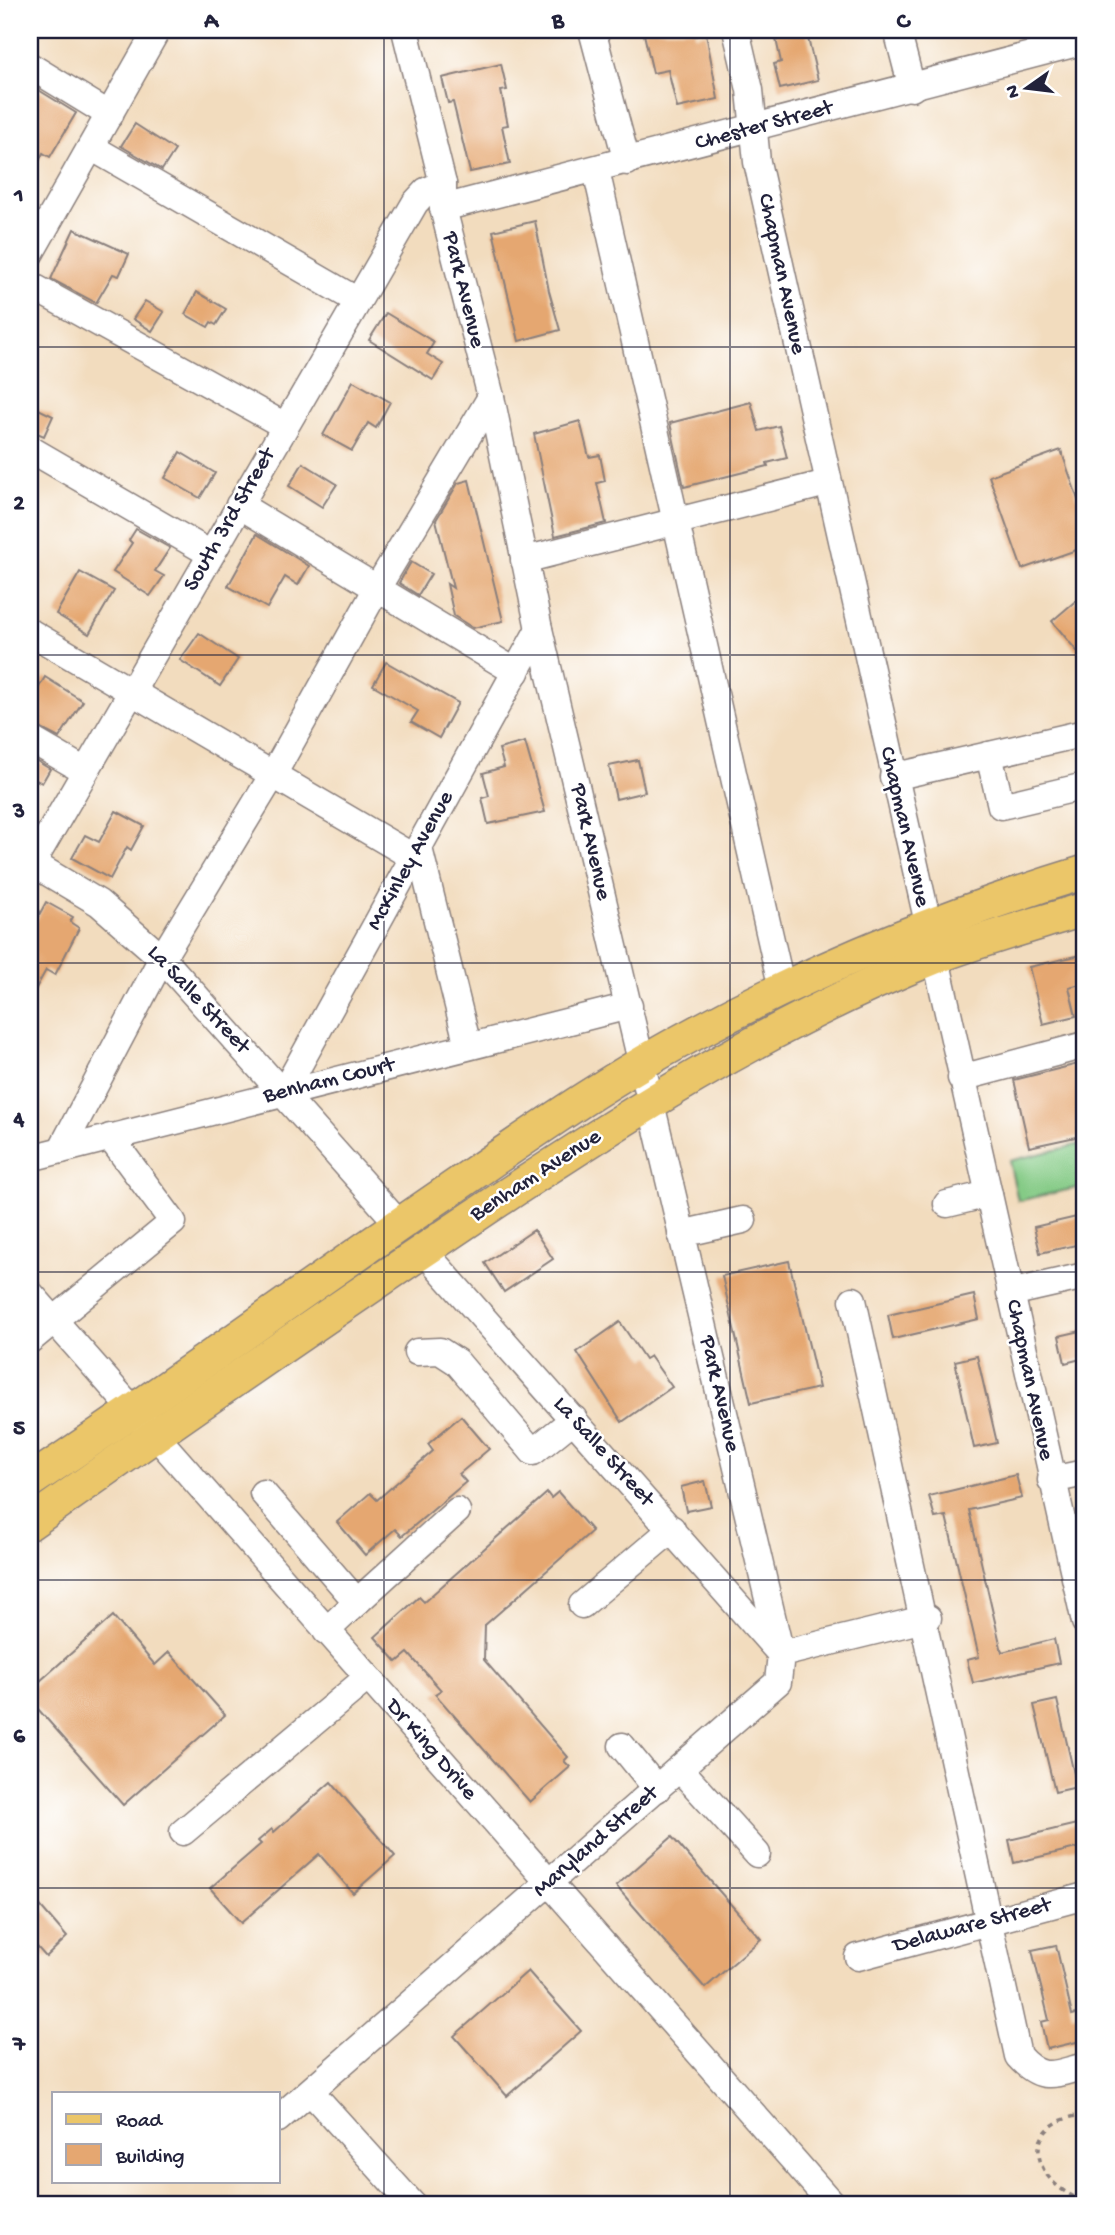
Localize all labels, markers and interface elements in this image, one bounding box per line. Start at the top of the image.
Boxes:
text: A [203,9,219,36]
text: B [551,9,565,36]
text: C [897,9,912,36]
north arrow [992,52,1062,122]
text: N [1001,82,1027,100]
street label: Chester Street [692,94,837,157]
text: 1 [13,183,24,210]
street label: Chapman Avenue [751,191,811,358]
street label: Park Avenue [435,228,491,352]
street label: South 3rd Street [178,442,283,596]
text: 2 [13,491,25,518]
street label: Chapman Avenue [872,744,936,911]
street label: Park Avenue [563,780,617,904]
street label: McKinley Avenue [362,786,461,935]
text: 3 [12,799,25,826]
street label: La Salle Street [141,940,256,1061]
street label: Benham Court [260,1051,399,1111]
text: 4 [13,1107,25,1134]
street label: Benham Avenue [465,1123,607,1229]
street label: Chapman Avenue [999,1297,1059,1464]
street label: Park Avenue [692,1332,746,1456]
street label: La Salle Street [547,1391,661,1514]
text: 5 [13,1416,25,1443]
street label: Dr King Drive [378,1692,483,1807]
text: 6 [13,1724,26,1751]
street label: Maryland Street [528,1779,665,1904]
street label: Delaware Street [888,1892,1055,1961]
text: 7 [12,2032,26,2059]
legend [52,2092,280,2182]
text: Road [116,2110,164,2135]
text: Building [115,2146,185,2171]

